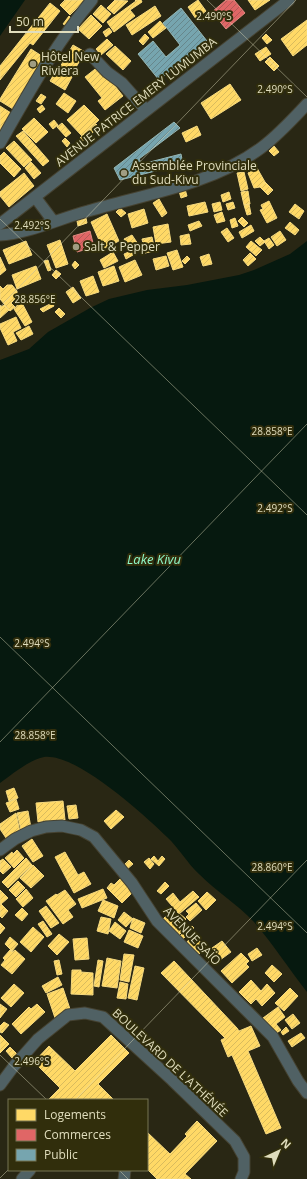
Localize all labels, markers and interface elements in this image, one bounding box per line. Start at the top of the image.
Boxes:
scale bar [10,8,78,34]
text: 2.490°S [196,9,232,23]
text: 50 m [16,13,44,30]
street label: AVENUE PATRICE EMERY LUMUMBA [51,33,220,170]
place label: Hôtel New Riviera [41,48,100,79]
marker: Hôtel New Riviera [28,59,38,69]
text: 2.490°S [257,82,293,96]
place label: Assemblée Provinciale du Sud-Kivu [132,157,257,188]
marker: Assemblée Provinciale du Sud-Kivu [119,168,129,178]
text: 2.492°S [14,218,50,232]
place label: Salt & Pepper [84,238,160,255]
marker: Salt & Pepper [71,242,81,252]
text: 28.856°E [14,292,56,306]
text: 28.858°E [251,424,293,438]
text: 2.492°S [257,501,293,515]
water label: Lake Kivu [127,550,181,568]
text: 2.494°S [14,636,50,650]
text: 28.858°E [14,728,56,742]
text: 28.860°E [251,860,293,874]
street label: AVENUE SAÏO [160,902,225,969]
text: 2.494°S [257,919,293,933]
street label: BOULEVARD DE L'ATHÉNÉE [109,1005,232,1121]
text: 2.496°S [14,1054,50,1068]
legend [8,1099,148,1171]
text: Logements [44,1106,106,1123]
text: Commerces [44,1126,111,1143]
north arrow [259,1131,299,1171]
text: N [278,1135,295,1152]
text: Public [44,1146,78,1163]

